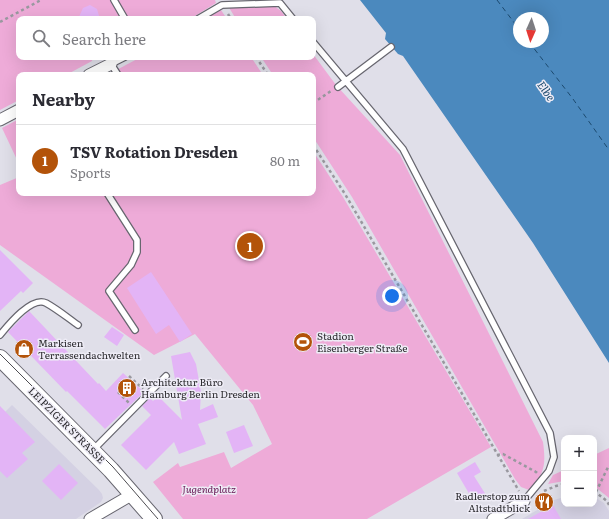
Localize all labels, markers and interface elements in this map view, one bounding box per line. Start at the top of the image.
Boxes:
north arrow [513,12,549,48]
search box [16,16,316,60]
icon: search [30,27,52,49]
text: Search here [62,27,146,50]
water label: Elbe [534,77,559,104]
text: Nearby [32,86,95,111]
text: TSV Rotation Dresden [70,140,238,163]
text: 1 [42,151,48,170]
text: 80 m [270,151,300,170]
text: Sports [70,163,110,182]
pin: 1 [237,231,263,261]
your location [382,286,402,306]
place label: Stadion Eisenberger Straße [317,328,408,355]
sports icon: Stadion Eisenberger Straße [292,331,314,353]
place label: Markisen Terrassendachwelten [38,335,141,362]
shop icon: Markisen Terrassendachwelten [13,338,35,360]
place label: Architektur Büro Hamburg Berlin Dresden [141,374,260,401]
building icon: Architektur Büro Hamburg Berlin Dresden [116,377,138,399]
street label: LEIPZIGER STRASSE [26,383,109,466]
map controls [561,435,597,507]
button: + [561,435,597,471]
button: − [561,471,597,507]
park label: Jugendplatz [182,481,236,496]
place label: Radlerstop zum Altstadtblick [455,488,531,515]
restaurant icon: Radlerstop zum Altstadtblick [533,491,555,513]

